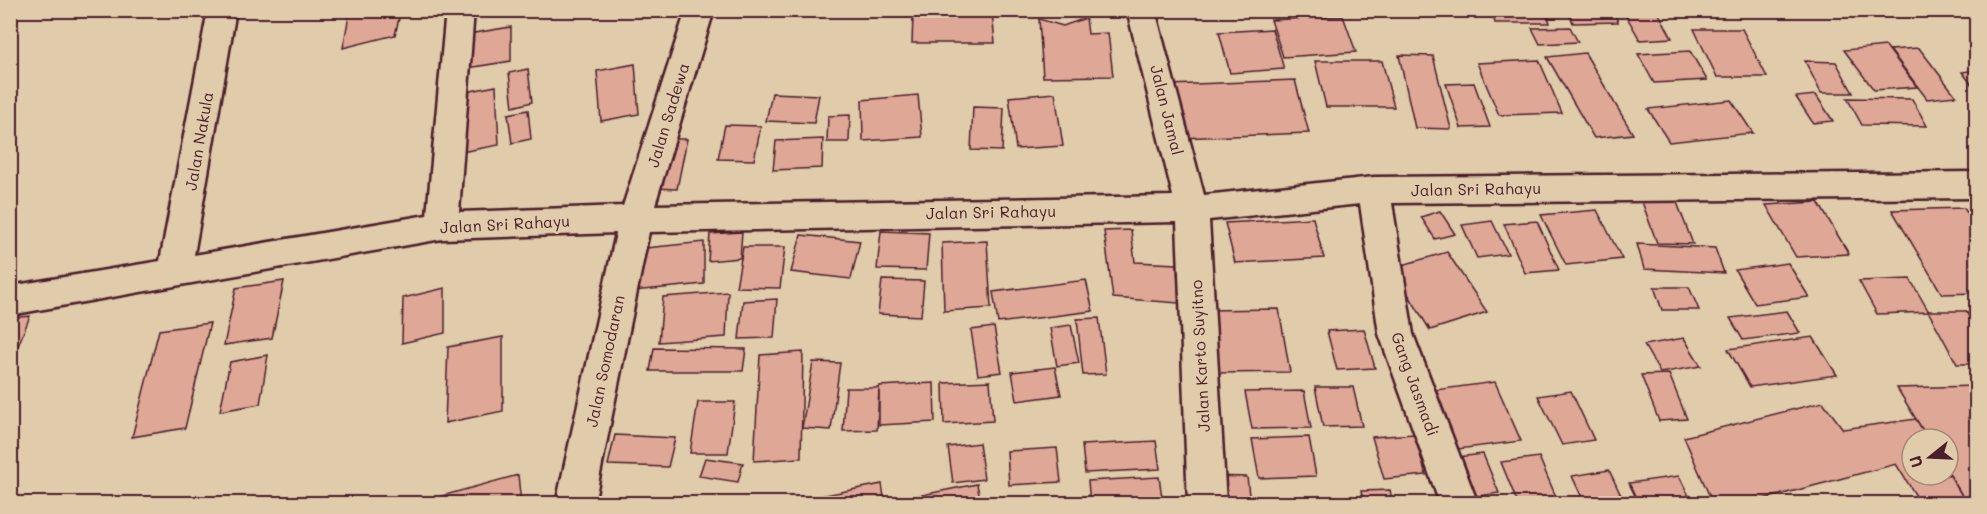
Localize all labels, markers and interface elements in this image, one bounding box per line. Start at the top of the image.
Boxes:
street label: Jalan Sadewa [642,60,693,170]
street label: Jalan Jamal [1146,63,1189,157]
street label: Jalan Nakula [180,90,218,192]
street label: Jalan Sri Rahayu [1411,177,1541,200]
street label: Jalan Sri Rahayu [926,200,1056,223]
street label: Jalan Sri Rahayu [439,210,570,237]
street label: Jalan Karto Suyitno [1185,279,1214,433]
street label: Jalan Somodaran [580,293,629,429]
street label: Gang Jasmadi [1387,329,1444,439]
north arrow [1900,427,1960,487]
text: U [1904,453,1927,470]

